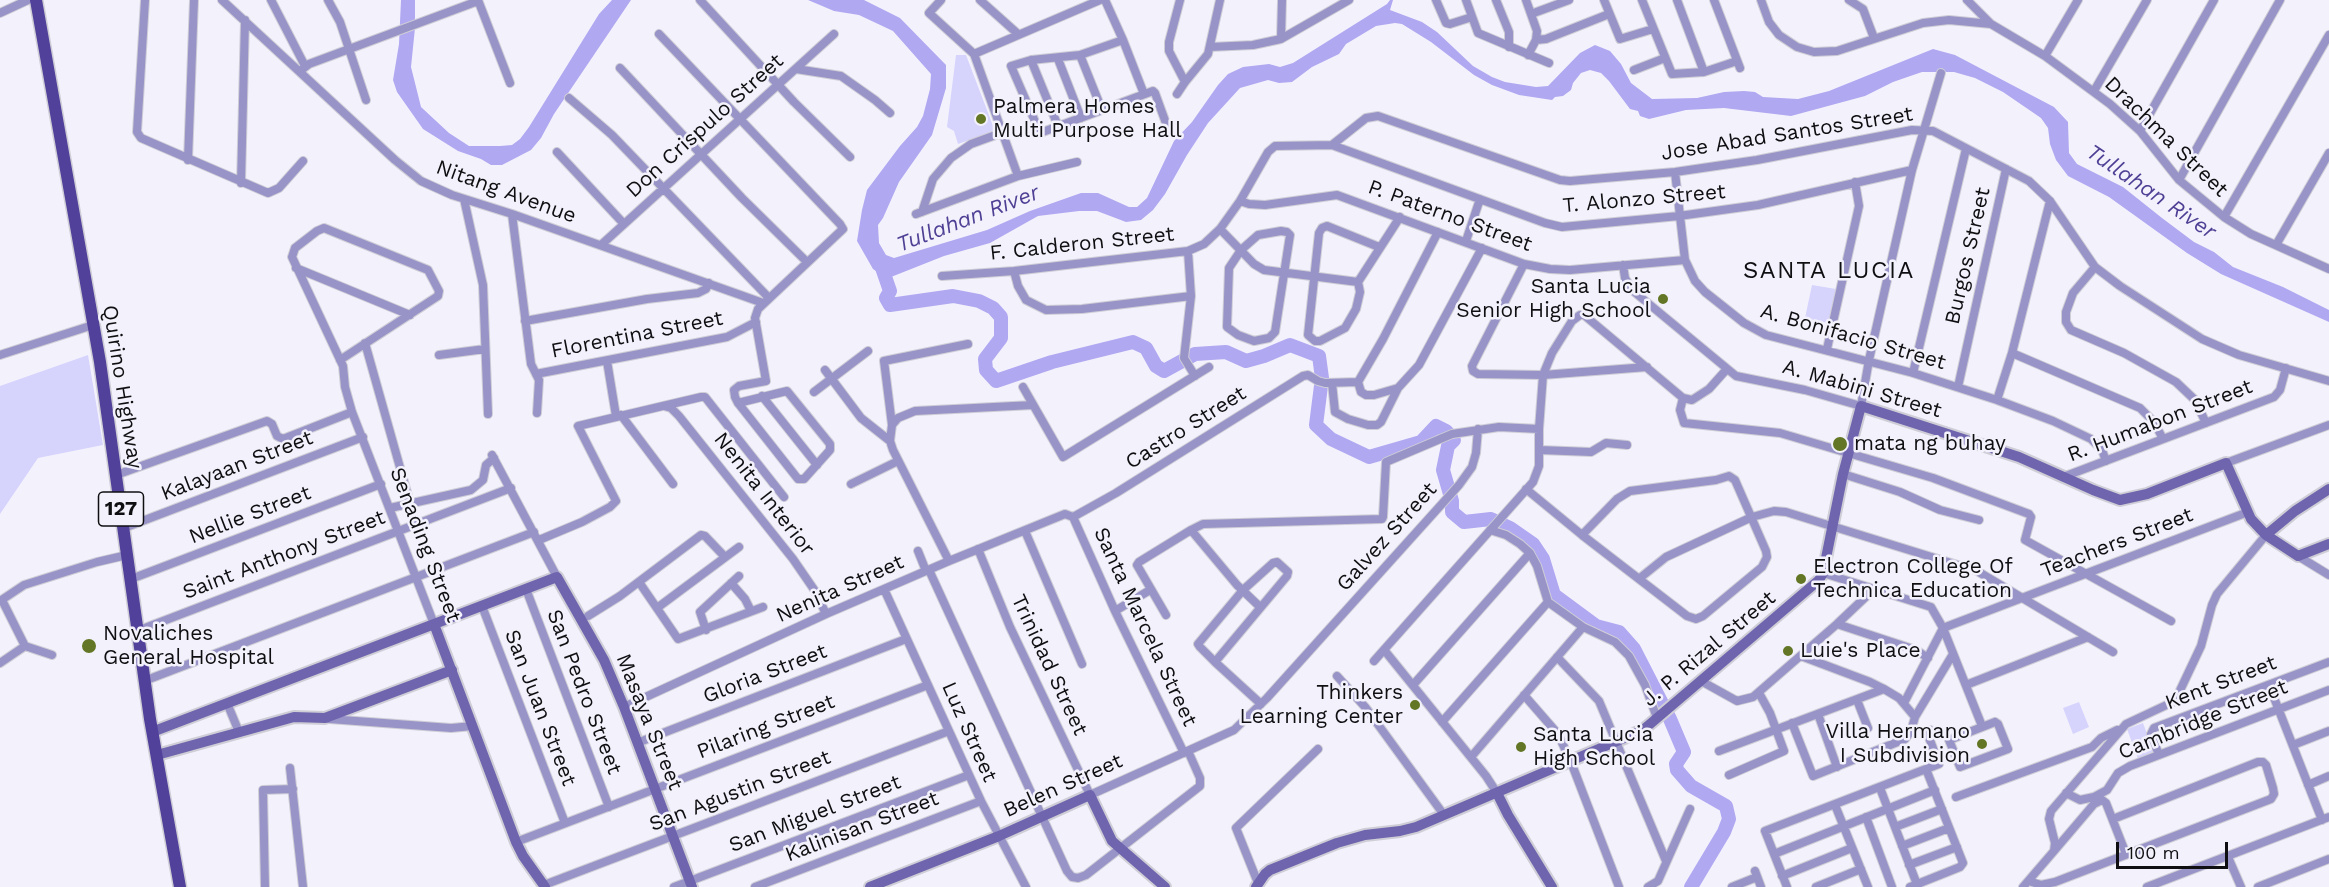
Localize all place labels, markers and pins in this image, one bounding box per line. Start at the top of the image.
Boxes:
place label: Palmera Homes Multi Purpose Hall [993,94,1182,144]
marker: Palmera Homes Multi Purpose Hall [974,112,988,126]
place label: Santa Lucia Senior High School [1456,274,1651,324]
marker: Santa Lucia Senior High School [1656,292,1670,306]
place label: mata ng buhay [1854,431,2006,457]
marker: mata ng buhay [1831,435,1849,453]
place label: Electron College Of Technica Education [1813,554,2013,604]
marker: Electron College Of Technica Education [1794,572,1808,586]
place label: Novaliches General Hospital [103,621,274,671]
marker: Novaliches General Hospital [80,637,98,655]
place label: Luie's Place [1800,638,1921,664]
marker: Luie's Place [1781,644,1795,658]
place label: Thinkers Learning Center [1239,680,1403,730]
marker: Thinkers Learning Center [1408,698,1422,712]
place label: Villa Hermano I Subdivision [1825,719,1970,769]
place label: Santa Lucia High School [1533,722,1655,772]
marker: Villa Hermano I Subdivision [1975,737,1989,751]
marker: Santa Lucia High School [1514,740,1528,754]

